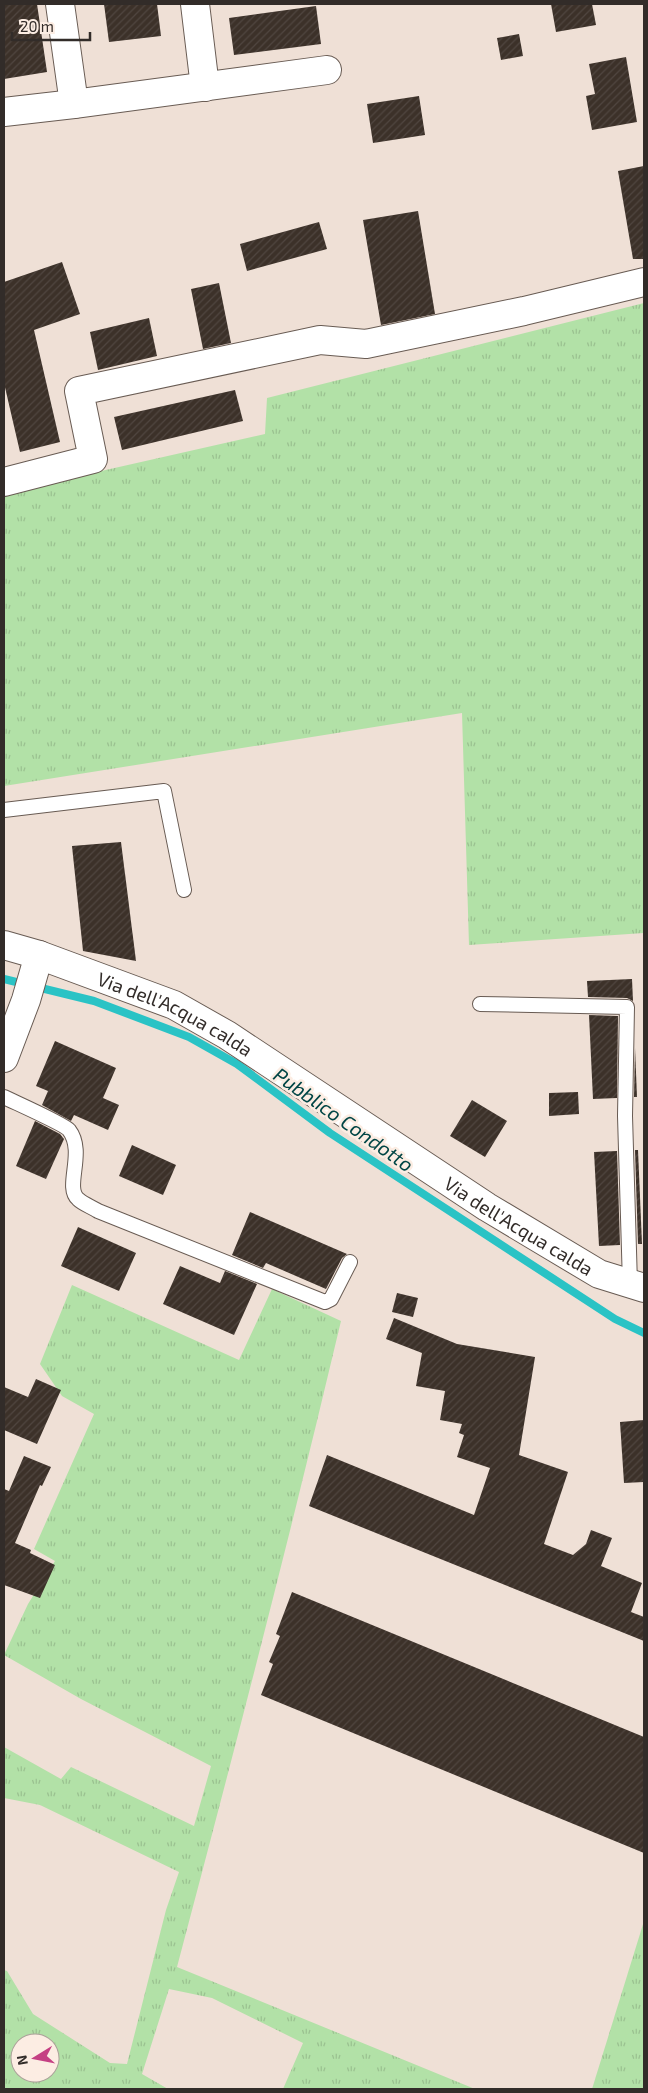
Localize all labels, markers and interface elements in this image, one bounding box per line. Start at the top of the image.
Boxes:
scale bar [12,10,90,42]
text: 20 m [20,17,54,35]
street label: Via dell'Acqua calda [94,966,257,1061]
water label: Pubblico Condotto [269,1062,419,1176]
street label: Via dell'Acqua calda [440,1171,598,1280]
north arrow [10,2033,60,2083]
text: N [12,2054,31,2067]

